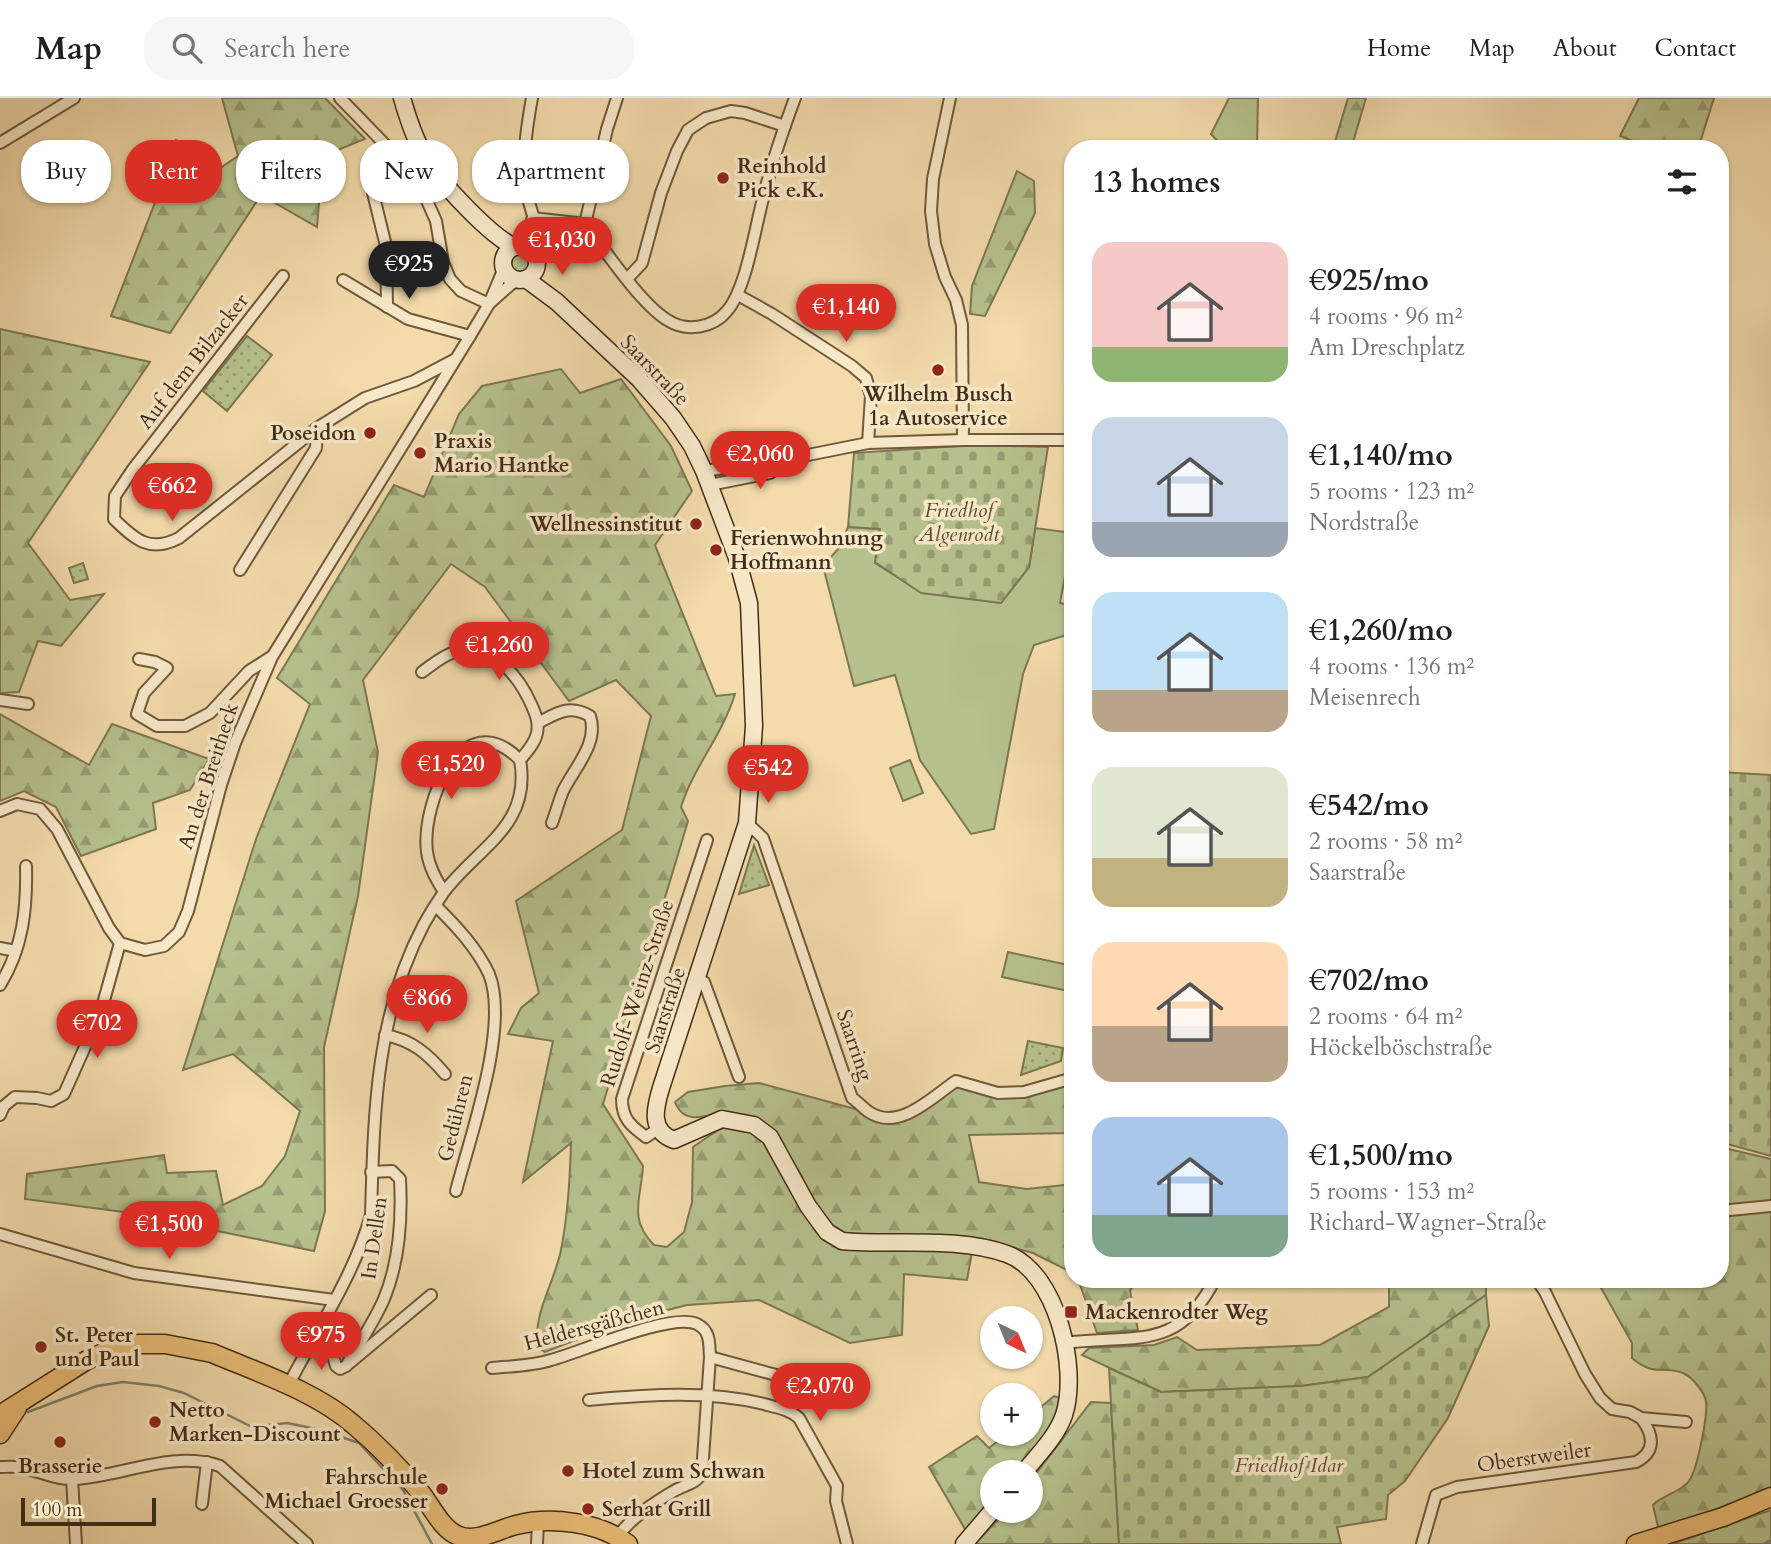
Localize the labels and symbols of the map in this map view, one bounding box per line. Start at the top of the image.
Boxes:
place label: Reinhold Pick e.K. [737,152,827,205]
marker: Reinhold Pick e.K. [715,170,731,186]
pin: €1,030 [505,218,619,277]
pin: €925 [368,242,450,301]
pin: €1,140 [789,285,903,344]
street label: Auf dem Bilzacker [131,287,256,435]
street label: Saarstraße [613,328,696,412]
marker: Wilhelm Busch 1a Autoservice [930,362,946,378]
place label: Wilhelm Busch 1a Autoservice [862,380,1013,433]
place label: Poseidon [270,419,357,448]
marker: Poseidon [362,425,378,441]
place label: Praxis Mario Hantke [434,427,569,480]
pin: €2,060 [703,432,817,491]
marker: Praxis Mario Hantke [412,445,428,461]
pin: €662 [131,464,213,523]
park label: Friedhof Algenrodt [918,496,1000,549]
place label: Wellnessinstitut [529,510,683,539]
marker: Wellnessinstitut [688,516,704,532]
place label: Ferienwohnung Hoffmann [730,524,883,577]
marker: Ferienwohnung Hoffmann [708,542,724,558]
pin: €1,260 [442,622,556,682]
street label: An der Breitheck [171,698,246,853]
pin: €1,520 [394,742,508,801]
pin: €542 [727,746,809,805]
street label: Rudolf-Weinz-Straße [594,896,681,1090]
street label: Saarstraße [638,963,693,1057]
pin: €866 [386,976,468,1035]
pin: €702 [56,1000,138,1060]
street label: Saarring [829,1006,880,1085]
street label: Gedühren [431,1071,480,1165]
street label: In Dellen [354,1195,395,1281]
pin: €1,500 [112,1202,226,1261]
street label: Heldersgäßchen [521,1293,667,1358]
place label: Mackenrodter Weg [1085,1298,1268,1327]
marker: Mackenrodter Weg [1063,1304,1079,1320]
north arrow [980,1306,1043,1368]
pin: €975 [280,1312,362,1372]
place label: St. Peter und Paul [55,1321,140,1374]
marker: St. Peter und Paul [33,1339,49,1355]
pin: €2,070 [763,1364,877,1423]
place label: Netto Marken-Discount [169,1396,341,1449]
marker: Netto Marken-Discount [147,1414,163,1430]
marker: Brasserie [52,1434,68,1450]
street label: Oberstweiler [1475,1435,1593,1480]
park label: Friedhof Idar [1235,1451,1344,1480]
place label: Brasserie [18,1452,102,1481]
place label: Hotel zum Schwan [582,1457,766,1486]
place label: Fahrschule Michael Groesser [264,1463,429,1516]
marker: Hotel zum Schwan [560,1463,576,1479]
marker: Fahrschule Michael Groesser [434,1481,450,1497]
scale bar [21,1495,156,1527]
place label: Serhat Grill [602,1495,711,1524]
marker: Serhat Grill [580,1501,596,1517]

